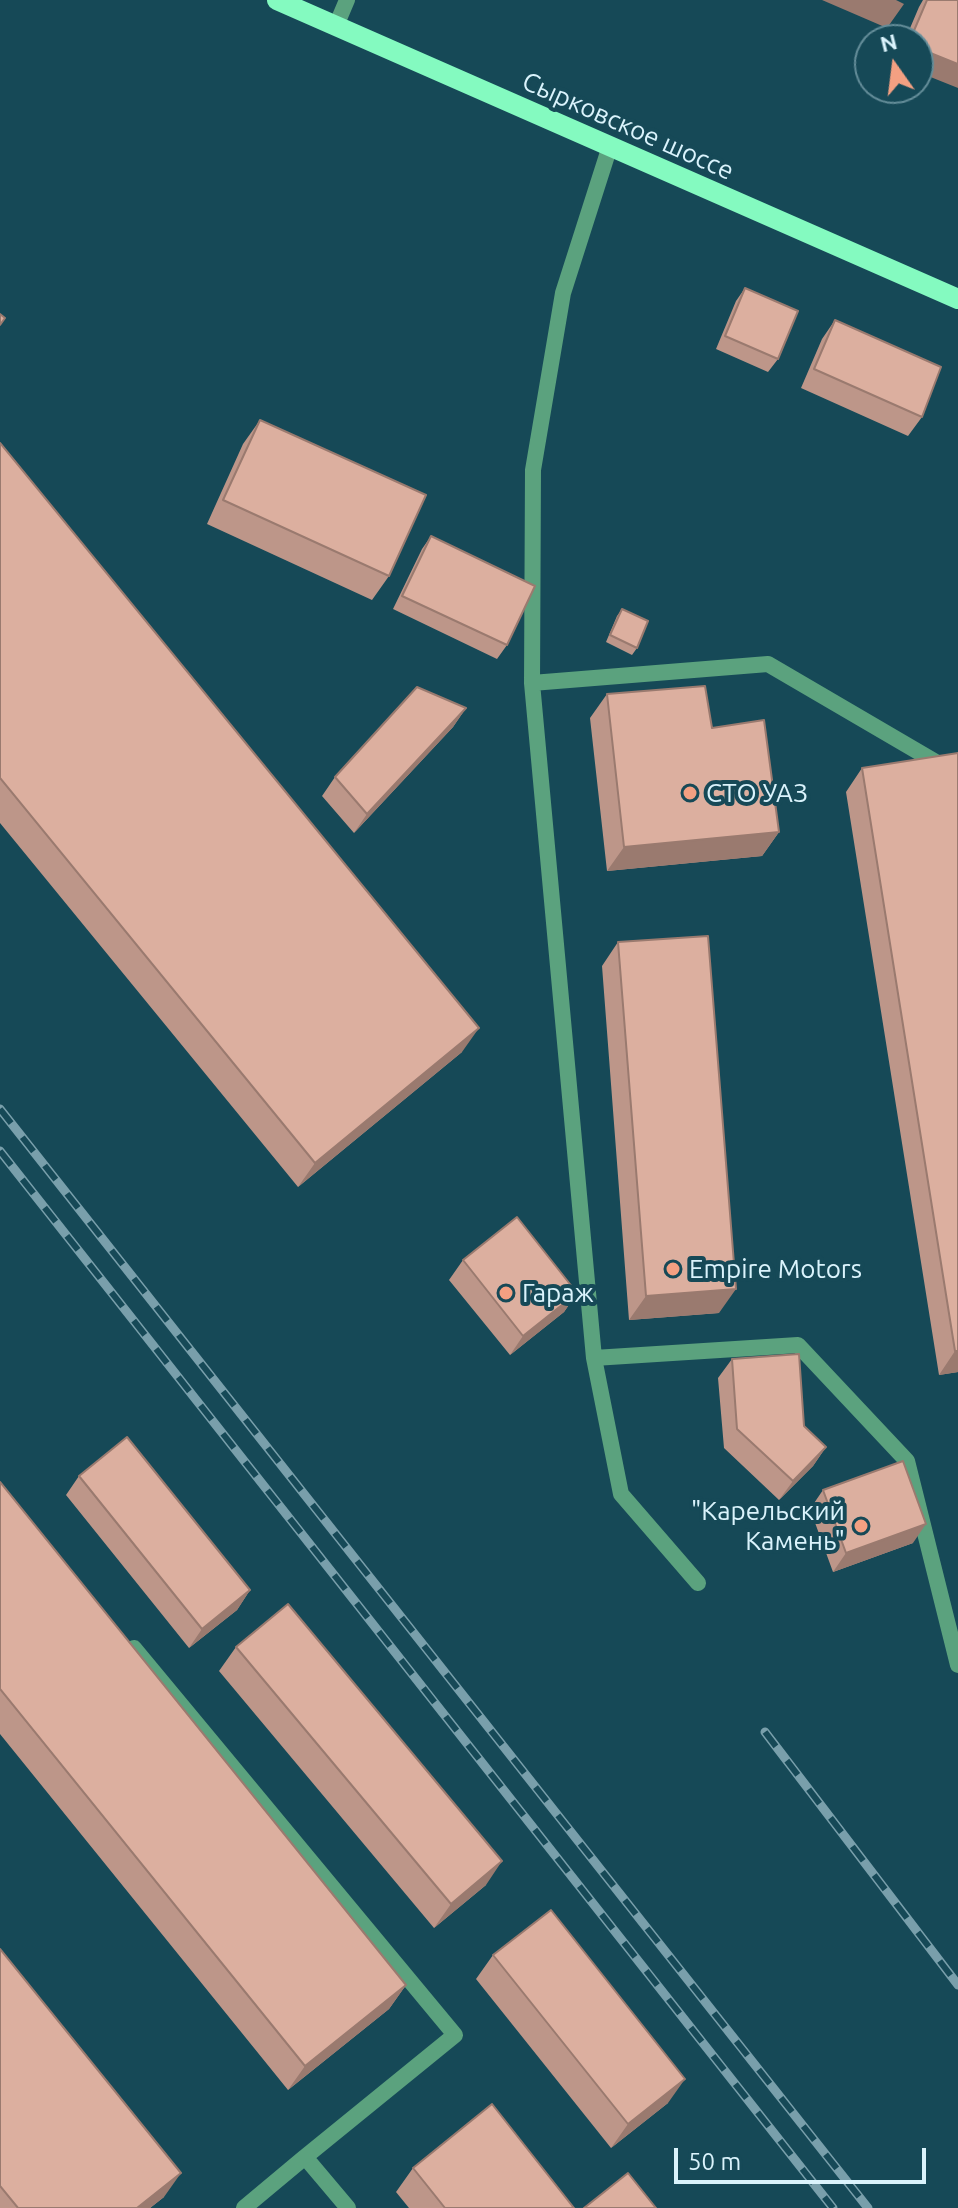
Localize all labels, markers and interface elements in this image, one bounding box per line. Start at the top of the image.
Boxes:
north arrow [854,24,934,104]
text: N [878,28,900,56]
street label: Сырковское шоссе [517,65,739,187]
place label: СТО УАЗ [706,777,808,809]
marker: СТО УАЗ [681,784,699,802]
place label: Empire Motors [689,1253,862,1285]
marker: Empire Motors [664,1260,682,1278]
place label: Гараж [522,1277,594,1309]
marker: Гараж [497,1284,515,1302]
place label: "Карельский Камень" [691,1495,845,1556]
marker: "Карельский Камень" [852,1517,870,1535]
scale bar [678,2132,930,2182]
text: 50 m [688,2148,741,2175]

